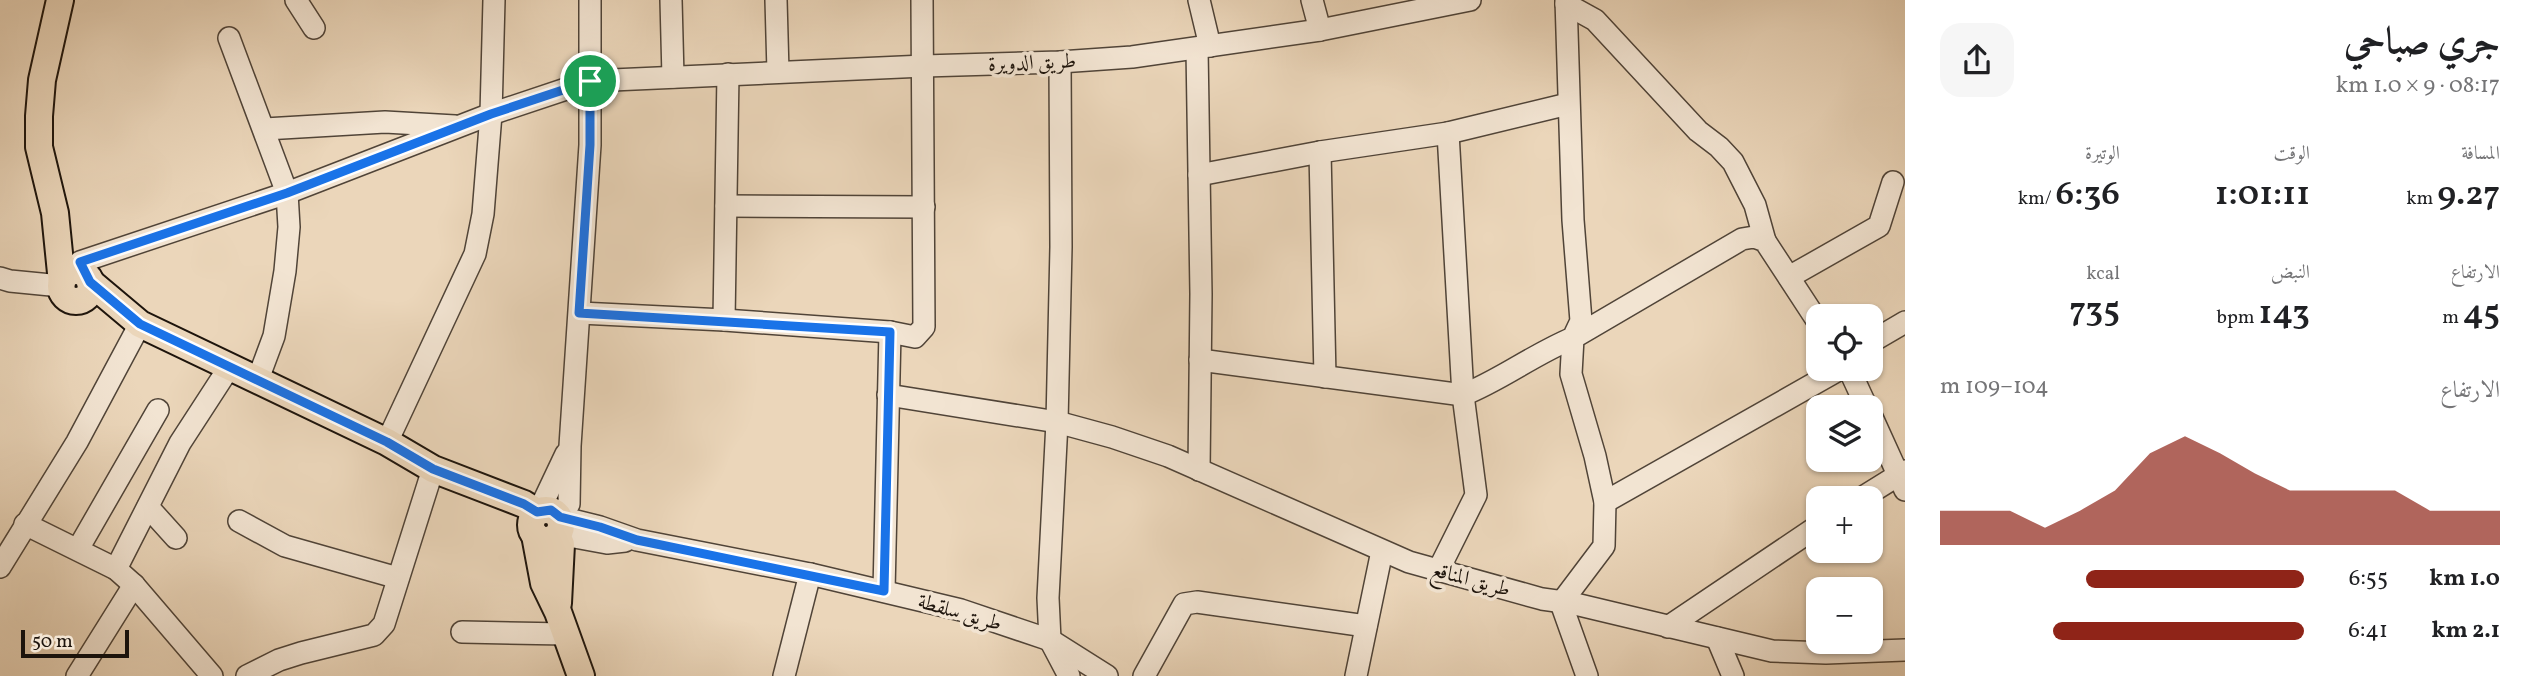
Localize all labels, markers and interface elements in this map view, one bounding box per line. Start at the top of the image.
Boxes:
text: جري صباحي [2344,17,2500,70]
button: share [1940,23,2014,97]
street label: طريق الدويرة [987,47,1077,80]
pin [560,51,620,111]
icon: arrive [571,62,609,100]
text: 08:17 · 9 × 1.0 km [2336,70,2500,102]
text: الوتيرة [2085,141,2120,167]
text: الوقت [2274,141,2310,167]
text: المسافة [2461,141,2500,167]
text: 6:36 [2056,171,2120,219]
text: 1:01:11 [2215,171,2310,219]
text: 9.27 [2437,171,2500,219]
text: /km [2018,186,2056,212]
text: km [2406,186,2437,212]
text: النبض [2271,260,2310,286]
text: الارتفاع [2451,260,2500,286]
text: kcal [2086,261,2120,287]
text: 735 [2069,287,2120,335]
text: 143 [2258,290,2310,338]
text: 45 [2463,290,2500,338]
map controls [1806,304,1883,654]
button: locate [1806,304,1883,381]
text: bpm [2217,305,2258,331]
text: m [2442,305,2463,331]
text: 104–109 m [1940,371,2049,403]
text: الارتفاع [2440,375,2500,407]
button: layers [1806,395,1883,472]
button: + [1806,486,1883,563]
street label: طريق المناقع [1427,556,1514,608]
text: 6:55 [2349,563,2388,595]
text: 1.0 km [2429,563,2500,595]
button: − [1806,577,1883,654]
street label: طريق سلقطة [914,588,1005,639]
text: 6:41 [2348,615,2388,647]
text: 2.1 km [2431,615,2500,647]
scale bar [21,627,130,659]
text: 50 m [32,629,73,655]

